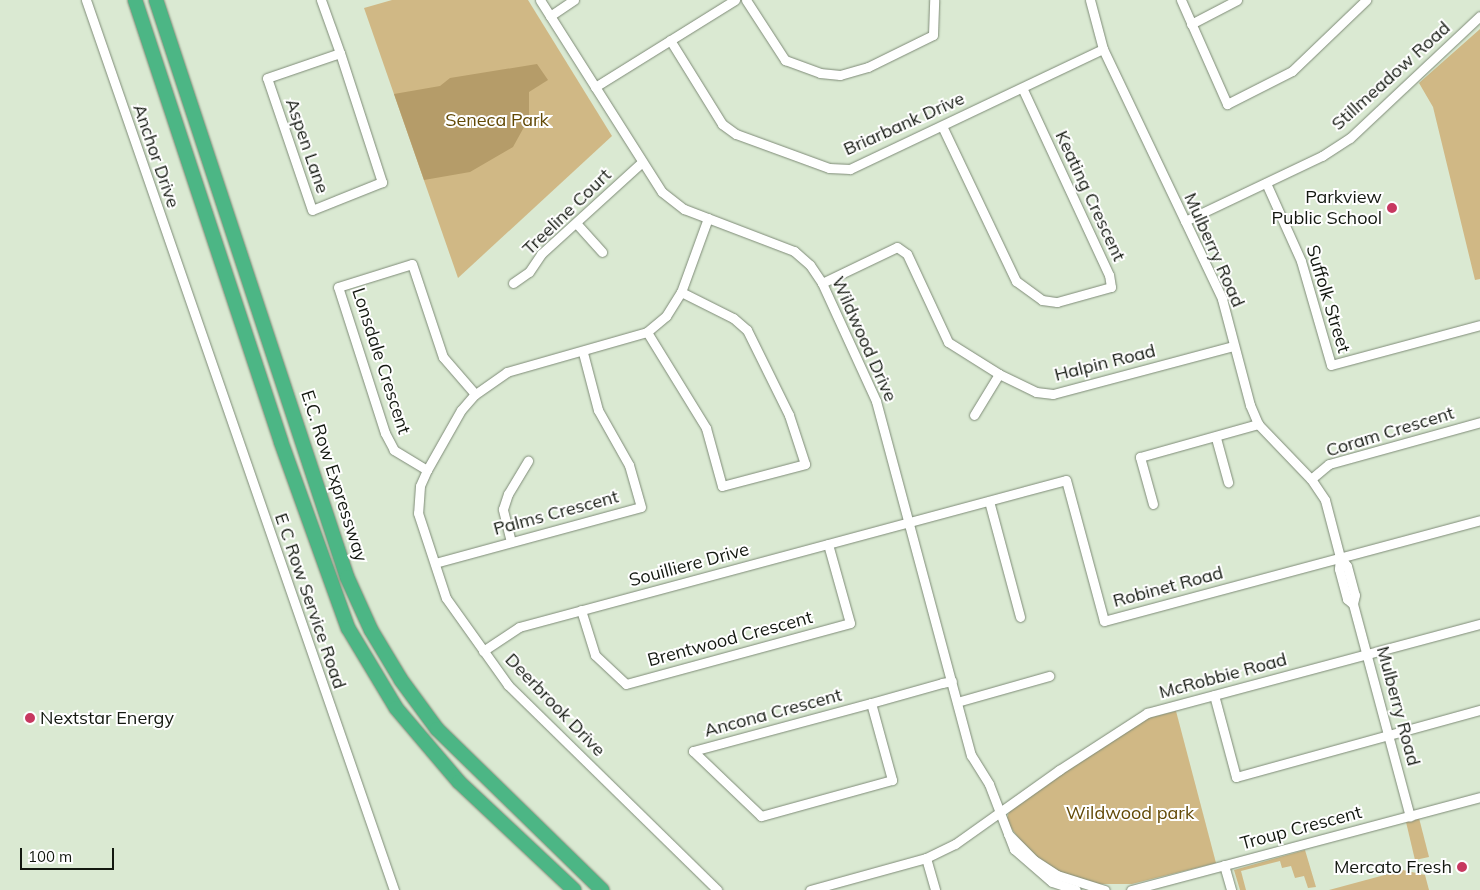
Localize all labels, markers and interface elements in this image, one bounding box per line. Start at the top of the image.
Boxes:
street label: Stillmeadow Road [1327,17,1455,135]
street label: Briarbank Drive [840,88,968,160]
street label: Aspen Lane [281,96,333,196]
street label: Anchor Drive [128,101,184,211]
park label: Seneca Park [445,109,549,131]
street label: Keating Crescent [1050,127,1130,265]
street label: Treeline Court [518,164,616,260]
place label: Parkview Public School [1272,187,1382,230]
street label: Mulberry Road [1179,190,1249,310]
marker: Parkview Public School [1386,202,1398,214]
street label: Suffolk Street [1301,243,1355,355]
street label: Wildwood Drive [827,273,901,405]
street label: Lonsdale Crescent [347,285,415,437]
street label: Halpin Road [1052,340,1158,386]
street label: E.C. Row Expressway [296,388,372,564]
street label: Coram Crescent [1323,402,1457,462]
street label: Palms Crescent [491,486,621,540]
street label: E C Row Service Road [270,510,350,692]
street label: Souilliere Drive [627,539,751,591]
street label: Robinet Road [1111,562,1225,612]
street label: Brentwood Crescent [645,607,815,671]
street label: Mulberry Road [1372,644,1424,768]
street label: Deerbrook Drive [500,649,610,761]
street label: McRobbie Road [1157,649,1289,703]
street label: Ancona Crescent [702,684,844,742]
place label: Nextstar Energy [40,707,174,729]
marker: Nextstar Energy [24,712,36,724]
street label: Troup Crescent [1238,801,1364,855]
park label: Wildwood park [1066,802,1194,824]
scale bar [22,838,116,870]
text: 100 m [28,847,72,866]
place label: Mercato Fresh [1334,856,1452,878]
marker: Mercato Fresh [1456,861,1468,873]

